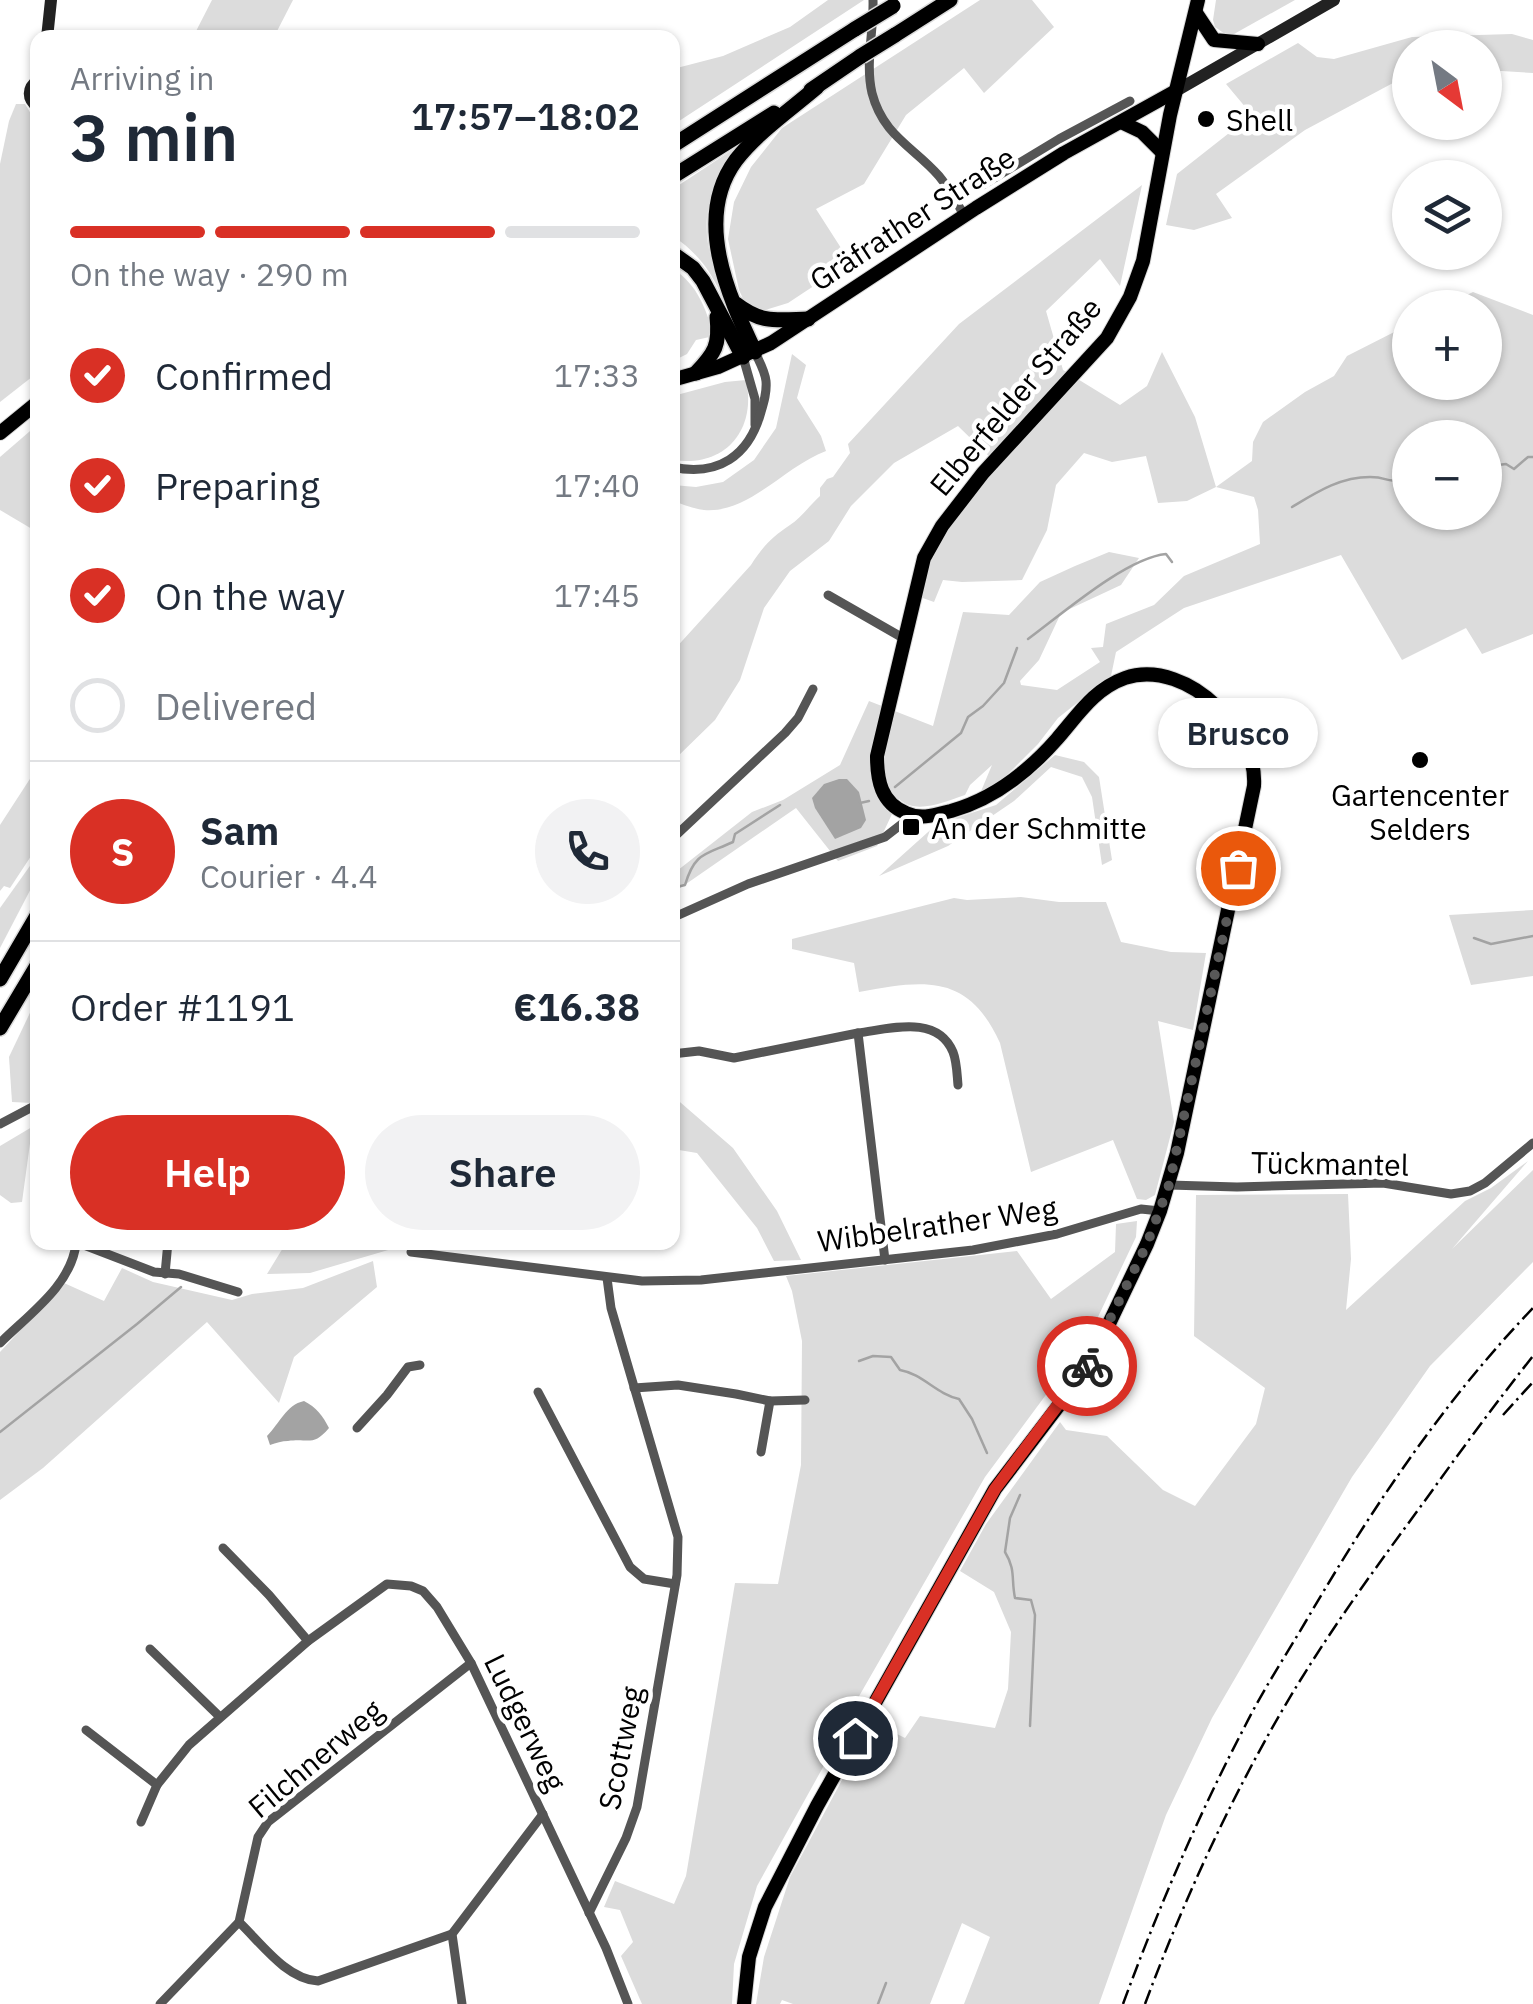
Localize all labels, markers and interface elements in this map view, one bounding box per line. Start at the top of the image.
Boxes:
north arrow [1392,30,1502,140]
map controls [1392,30,1502,530]
text: Arriving in [70,57,215,99]
text: 17:57–18:02 [411,91,640,140]
text: 3 min [70,94,238,179]
place label: Shell [1226,100,1293,139]
marker: Shell [1195,108,1217,130]
street label: Gräfrather Straße [802,137,1022,299]
button: layers [1392,160,1502,270]
text: On the way · 290 m [70,253,349,295]
street label: Elberfelder Straße [921,289,1109,503]
button: + [1392,290,1502,400]
icon: check [70,348,125,403]
text: Confirmed [155,351,333,400]
text: 17:33 [554,354,640,396]
button: − [1392,420,1502,530]
icon: check [70,458,125,513]
text: Preparing [155,461,320,510]
text: 17:40 [554,464,640,506]
icon: check [70,568,125,623]
text: On the way [155,571,345,620]
text: 17:45 [554,574,640,616]
text: Delivered [155,681,317,730]
callout: Brusco [1158,698,1318,768]
text: Brusco [1187,712,1289,754]
marker: Gartencenter Selders [1409,749,1431,771]
place label: Gartencenter Selders [1331,775,1509,848]
button: phone [535,799,640,904]
text: Sam [200,806,279,855]
place label: An der Schmitte [931,808,1147,847]
marker: An der Schmitte [900,816,922,838]
pin [1196,826,1281,911]
text: S [111,827,134,876]
icon: bag [1211,841,1266,896]
text: Courier · 4.4 [200,855,378,897]
text: Order #1191 [70,982,295,1031]
text: €16.38 [513,982,640,1031]
button: Help [70,1115,345,1230]
button: Share [365,1115,640,1230]
street label: Tückmantel [1251,1142,1409,1184]
street label: Wibbelrather Weg [815,1188,1059,1260]
courier [1037,1316,1137,1416]
icon: bike [1060,1339,1115,1394]
street label: Ludgerweg [476,1647,576,1797]
street label: Scottweg [589,1683,651,1813]
street label: Filchnerweg [239,1690,391,1826]
pin [813,1696,898,1781]
icon: home [828,1711,883,1766]

